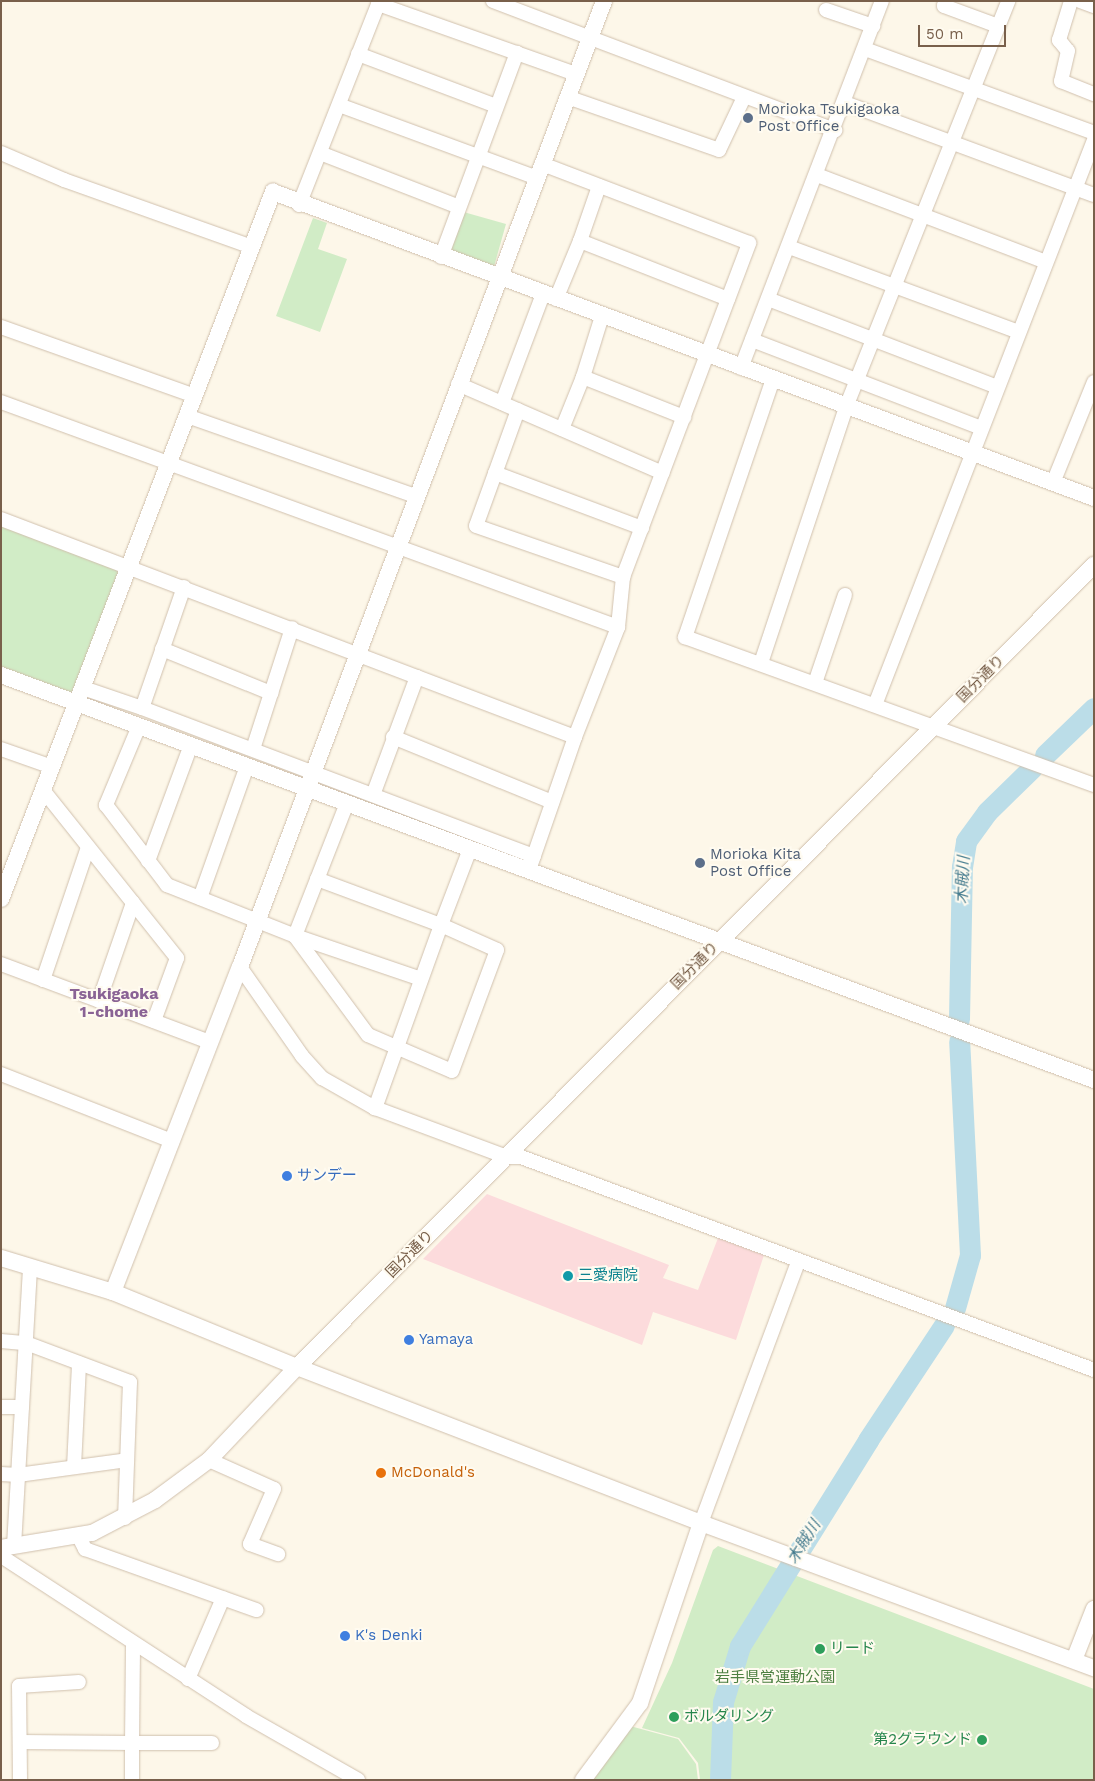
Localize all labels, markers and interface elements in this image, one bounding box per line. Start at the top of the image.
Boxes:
scale bar [920,15,1008,47]
text: 50 m [926,25,963,43]
place label: Morioka Tsukigaoka Post Office [758,100,900,135]
marker: Morioka Tsukigaoka Post Office [742,112,754,124]
street label: 国分通り [953,651,1009,707]
place label: Morioka Kita Post Office [710,845,801,880]
water label: 木賊川 [952,856,974,904]
marker: Morioka Kita Post Office [694,857,706,869]
street label: 国分通り [667,938,723,994]
district label: Tsukigaoka 1-chome [70,984,158,1022]
place label: サンデー [297,1167,357,1185]
marker: サンデー [281,1170,293,1182]
street label: 国分通り [382,1226,438,1282]
place label: 三愛病院 [578,1267,638,1285]
marker: 三愛病院 [562,1270,574,1282]
place label: Yamaya [419,1331,473,1349]
marker: Yamaya [403,1334,415,1346]
place label: McDonald's [391,1464,475,1482]
marker: McDonald's [375,1467,387,1479]
water label: 木賊川 [783,1517,825,1567]
place label: K's Denki [355,1627,422,1645]
marker: K's Denki [339,1630,351,1642]
place label: リード [830,1640,875,1658]
marker: リード [814,1643,826,1655]
park label: 岩手県営運動公園 [715,1669,835,1687]
place label: ボルダリング [684,1708,774,1726]
marker: ボルダリング [668,1711,680,1723]
place label: 第2グラウンド [873,1731,972,1749]
marker: 第2グラウンド [976,1734,988,1746]

